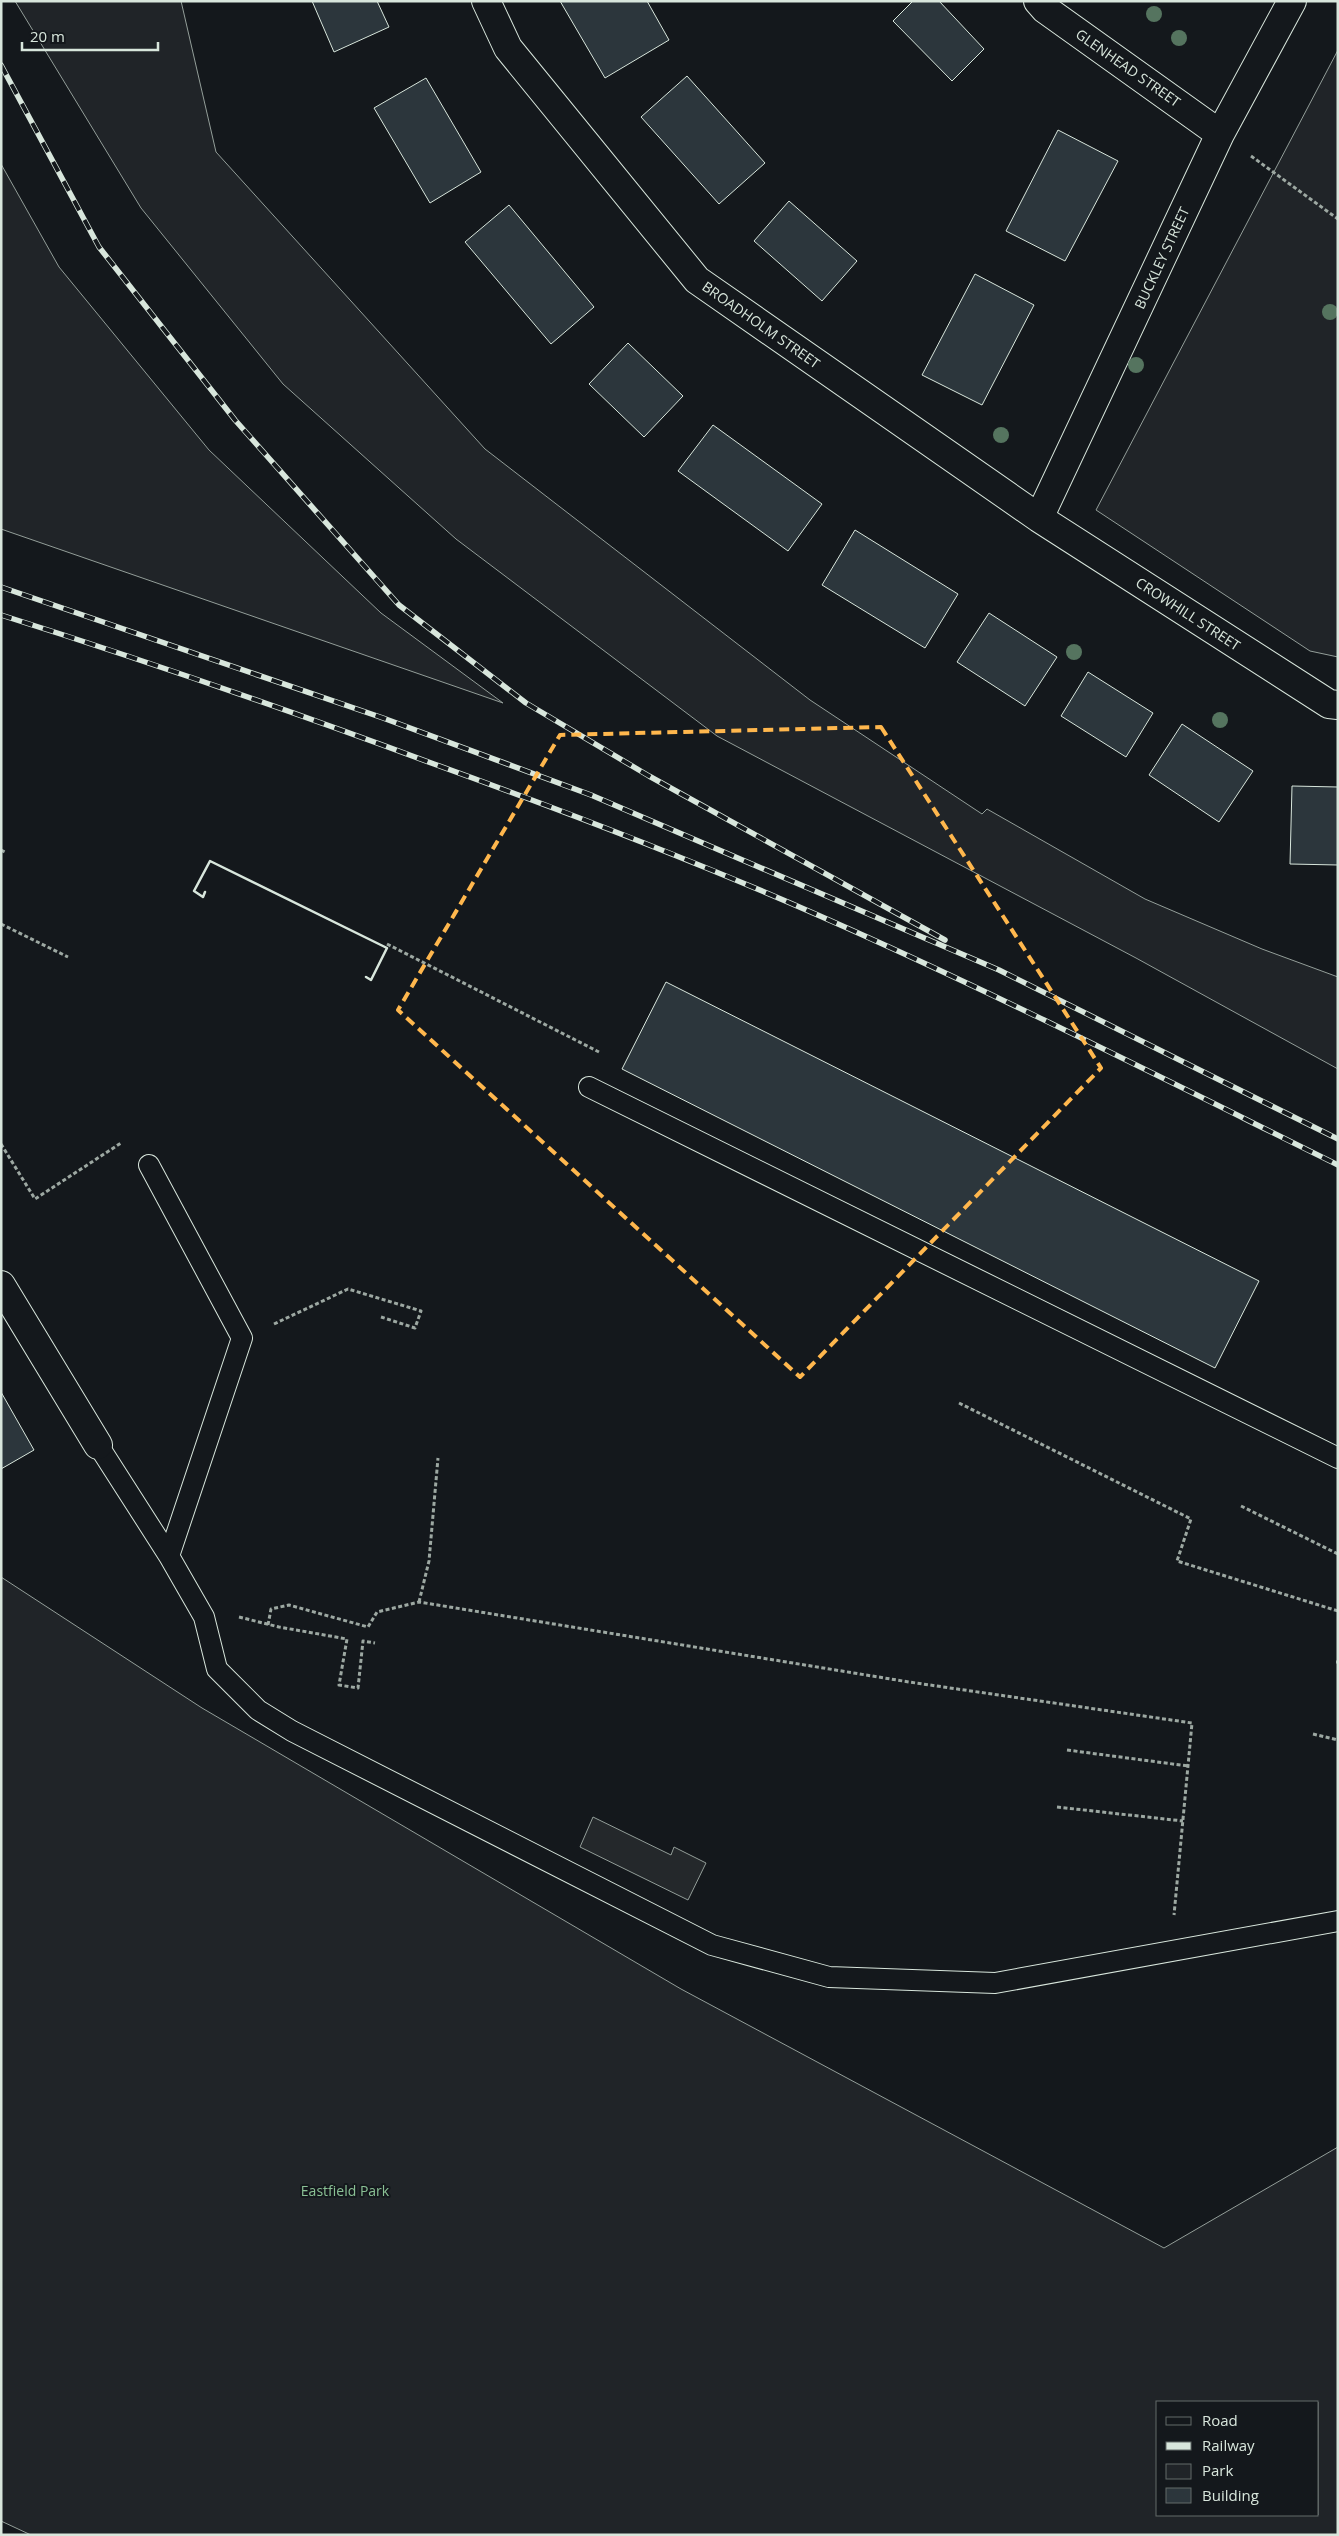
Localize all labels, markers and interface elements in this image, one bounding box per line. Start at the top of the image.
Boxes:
scale bar [22,20,159,52]
street label: GLENHEAD STREET [1072,24,1185,111]
text: 20 m [30,26,65,46]
street label: BUCKLEY STREET [1130,203,1194,312]
street label: BROADHOLM STREET [699,277,824,373]
street label: CROWHILL STREET [1132,573,1244,655]
park label: Eastfield Park [301,2181,390,2200]
legend [1156,2401,1319,2516]
text: Road [1202,2410,1238,2430]
text: Railway [1202,2435,1255,2455]
text: Park [1202,2460,1233,2480]
text: Building [1202,2485,1259,2505]

